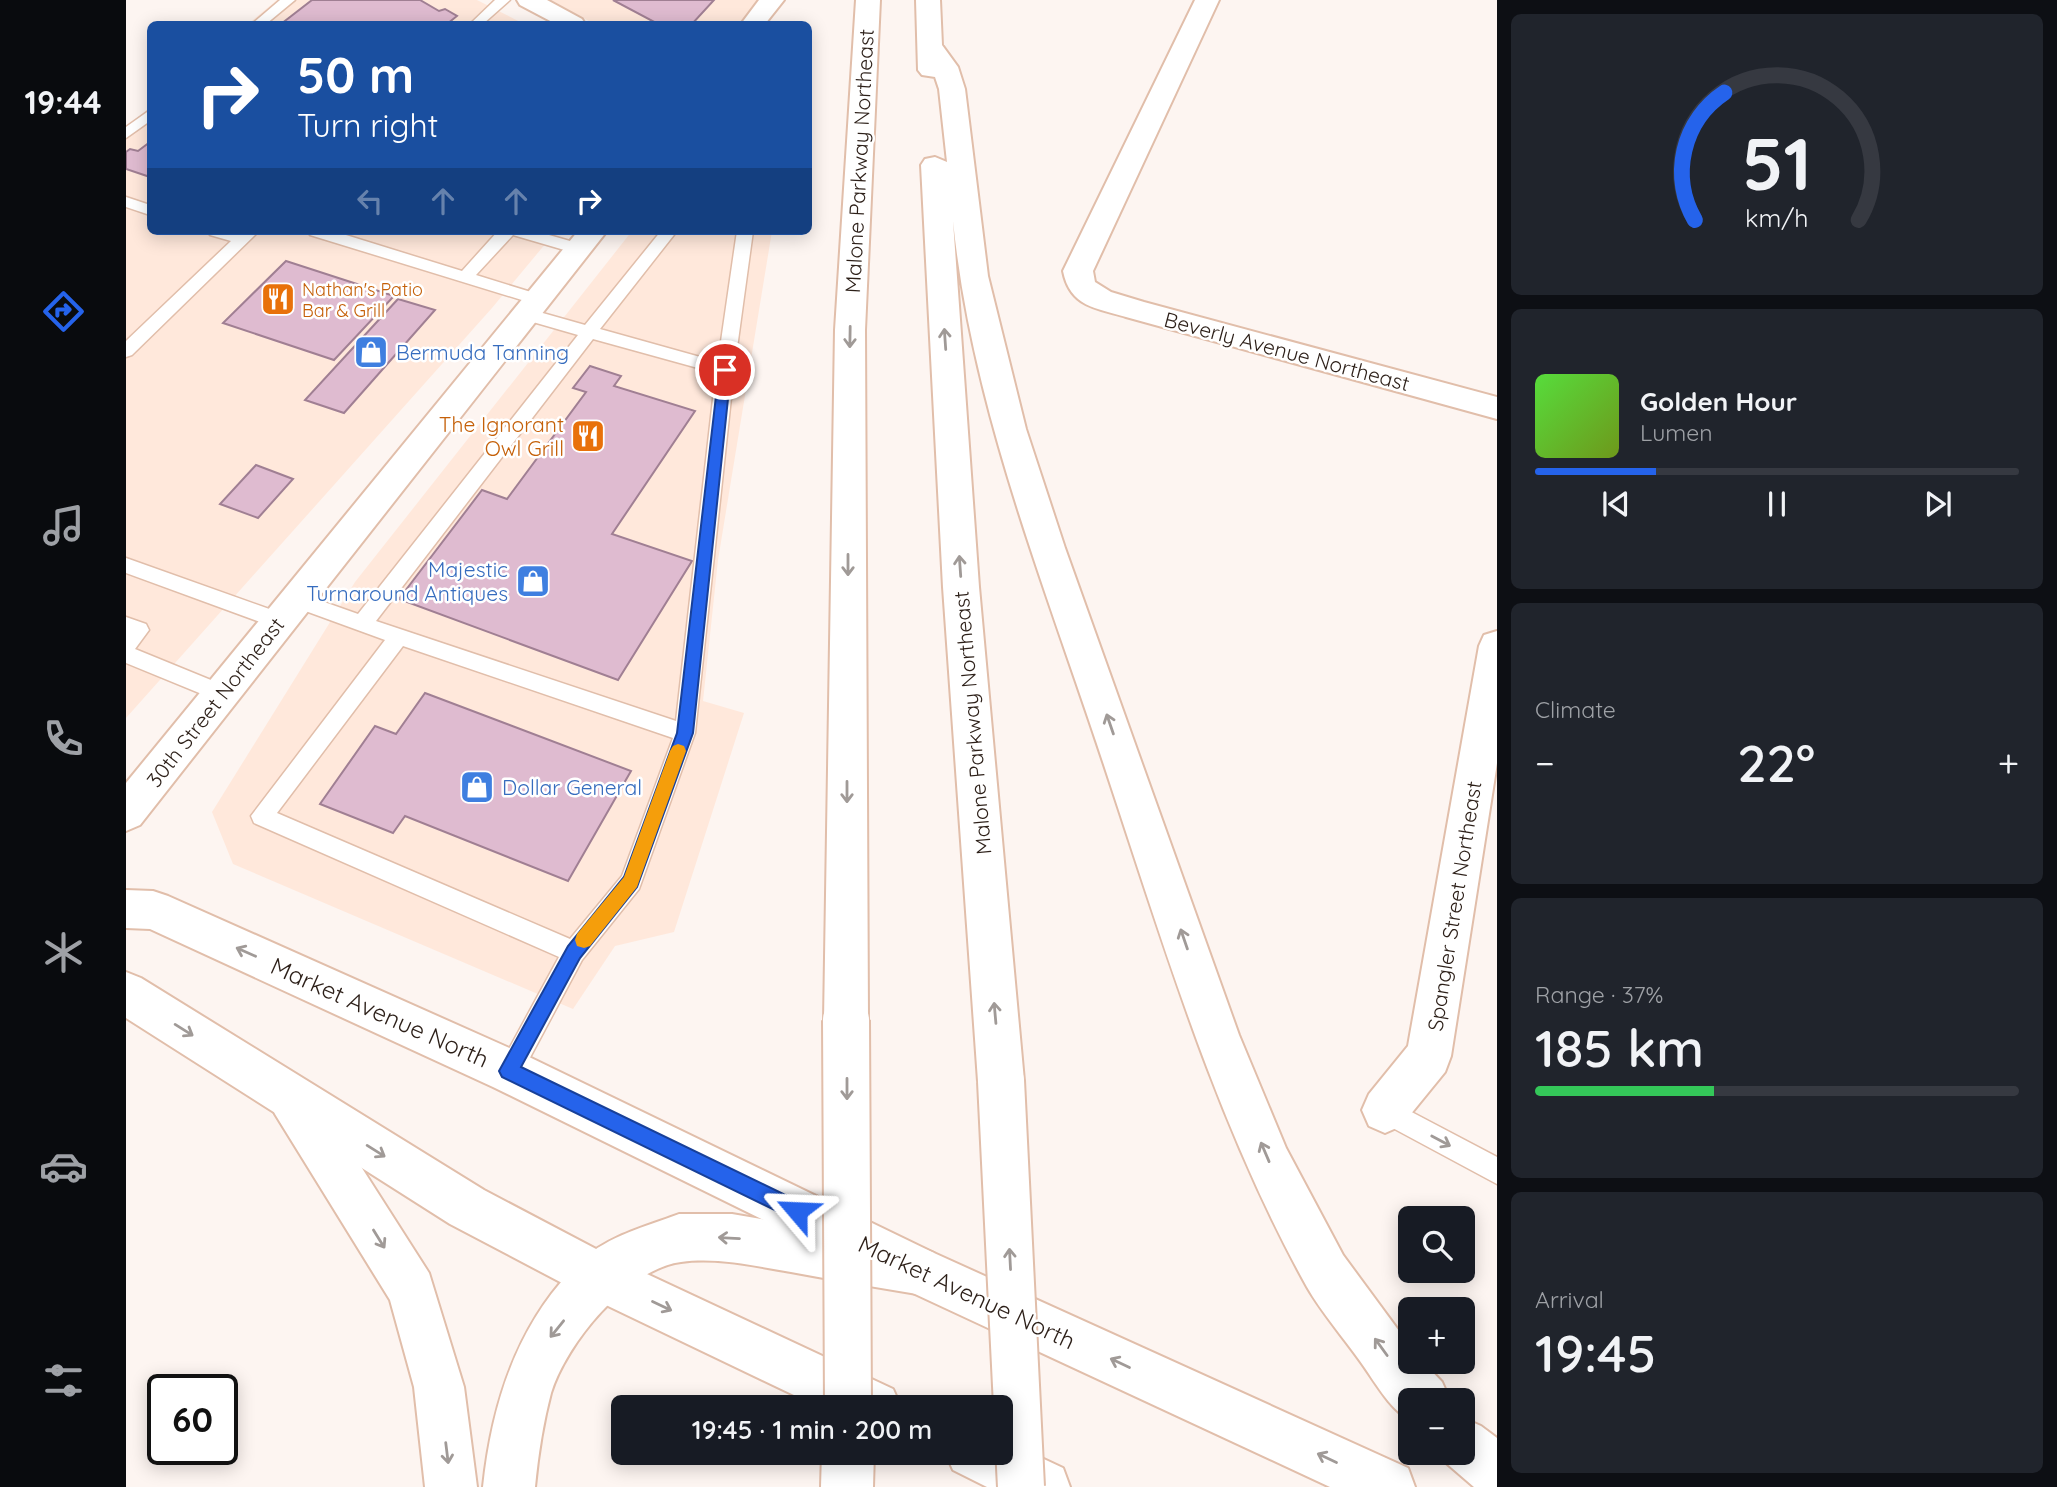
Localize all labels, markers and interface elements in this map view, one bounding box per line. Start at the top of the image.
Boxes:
street label: Malone Parkway Northeast [839,28,879,294]
text: 50 m [297,44,414,105]
icon: right [182,49,273,140]
text: 19:44 [25,82,102,122]
text: Turn right [297,105,438,145]
text: 51 [1742,118,1812,209]
icon: left [351,182,389,220]
icon: ahead [424,182,462,220]
icon: ahead [497,182,535,220]
icon: right [570,182,608,220]
text: km/h [1745,202,1809,233]
place label: Nathan's Patio Bar & Grill [302,278,423,322]
restaurant icon: Nathan's Patio Bar & Grill [259,280,297,318]
icon: directions [39,287,88,336]
street label: Beverly Avenue Northeast [1162,306,1412,396]
one-way arrow [843,325,857,348]
one-way arrow [938,329,951,351]
shop icon: Bermuda Tanning [352,333,390,371]
place label: Bermuda Tanning [396,339,569,365]
pin [695,340,755,400]
icon: arrive [706,351,744,389]
text: Golden Hour [1640,385,1797,418]
place label: The Ignorant Owl Grill [439,411,564,461]
restaurant icon: The Ignorant Owl Grill [569,417,607,455]
text: Lumen [1640,418,1713,447]
icon: previous [1597,485,1635,523]
icon: pause [1758,485,1796,523]
icon: next [1919,485,1957,523]
icon: music [39,501,88,550]
one-way arrow [841,553,855,576]
place label: Majestic Turnaround Antiques [306,556,508,606]
one-way arrow [953,556,966,578]
shop icon: Majestic Turnaround Antiques [514,562,552,600]
street label: Malone Parkway Northeast [948,590,996,856]
street label: 30th Street Northeast [141,612,289,792]
text: Climate [1535,695,1616,724]
icon: phone [39,714,88,763]
one-way arrow [1103,714,1115,736]
text: 22° [1737,730,1815,795]
text: − [1535,739,1555,787]
text: + [1998,739,2019,787]
shop icon: Dollar General [458,768,496,806]
place label: Dollar General [502,774,642,800]
street label: Spangler Street Northeast [1421,779,1487,1033]
one-way arrow [840,780,854,803]
icon: climate [39,928,88,977]
one-way arrow [1177,929,1189,951]
one-way arrow [236,945,257,958]
street label: Market Avenue North [266,950,494,1074]
text: Range · 37% [1535,980,1663,1009]
one-way arrow [988,1002,1001,1025]
text: 185 km [1535,1015,1704,1080]
one-way arrow [173,1023,193,1037]
one-way arrow [840,1077,854,1100]
one-way arrow [1430,1135,1451,1148]
icon: car [39,1142,88,1191]
one-way arrow [1258,1142,1271,1163]
one-way arrow [366,1144,386,1158]
position arrow [760,1174,834,1248]
map controls [1398,1206,1475,1465]
button: search [1398,1206,1475,1283]
one-way arrow [373,1228,387,1248]
street label: Market Avenue North [854,1229,1080,1355]
one-way arrow [718,1232,741,1245]
one-way arrow [1003,1248,1016,1271]
text: Arrival [1535,1285,1604,1314]
button: + [1398,1297,1475,1374]
one-way arrow [651,1300,672,1313]
one-way arrow [549,1320,565,1338]
text: 19:45 [1535,1320,1656,1385]
one-way arrow [1374,1338,1388,1357]
icon: filters [39,1356,88,1405]
one-way arrow [1110,1356,1131,1369]
speed limit sign: 60 [147,1374,238,1465]
button: − [1398,1388,1475,1465]
text: 19:45 · 1 min · 200 m [692,1413,932,1446]
one-way arrow [441,1441,454,1463]
one-way arrow [1317,1451,1338,1465]

